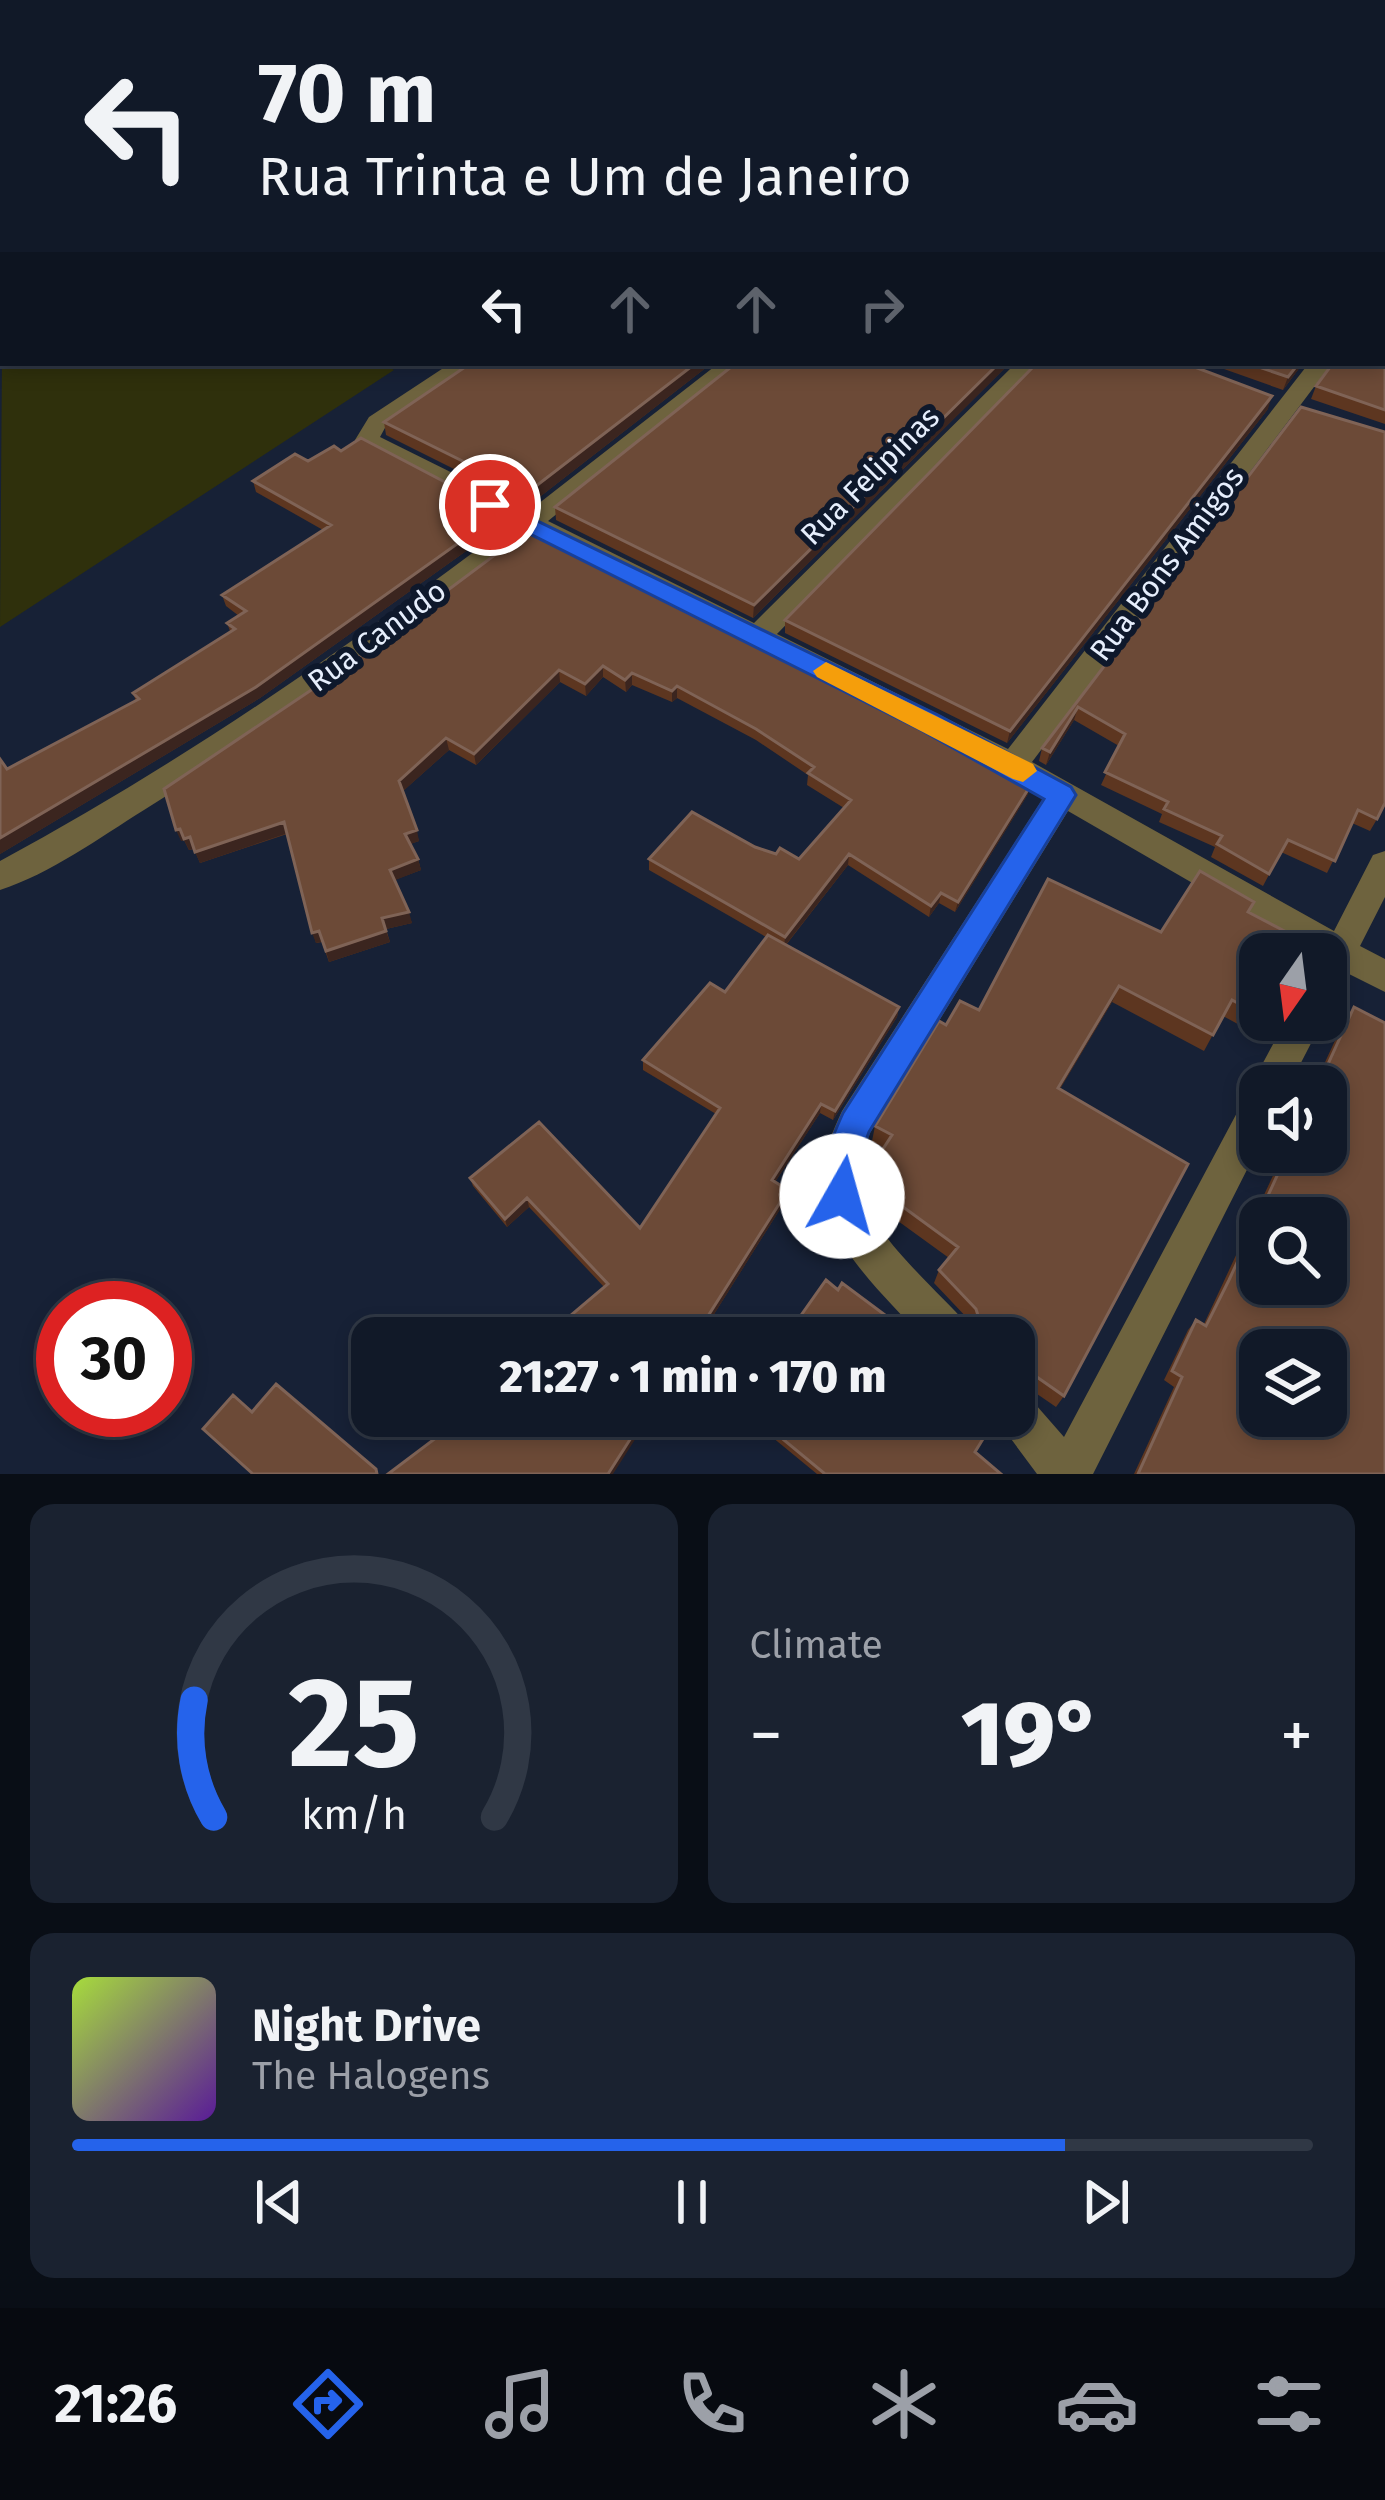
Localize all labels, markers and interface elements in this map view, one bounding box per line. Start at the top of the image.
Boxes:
text: 70 m [258,43,436,144]
icon: left [60,48,216,204]
text: Rua Trinta e Um de Janeiro [258,145,912,209]
icon: left [471,276,537,342]
icon: ahead [597,276,663,342]
icon: ahead [723,276,789,342]
icon: right [849,276,915,342]
street label: Rua Felipinas [793,399,947,553]
pin [439,454,541,556]
street label: Rua Bons Amigos [1082,460,1252,668]
icon: arrive [457,472,523,538]
street label: Rua Canudo [301,573,453,699]
north arrow [1239,933,1347,1041]
map controls [1239,933,1347,1437]
button: sound [1239,1065,1347,1173]
position arrow [779,1133,905,1259]
button: search [1239,1197,1347,1305]
speed limit sign: 30 [36,1281,192,1437]
button: layers [1239,1329,1347,1437]
text: 21:27 · 1 min · 170 m [500,1350,886,1404]
text: Climate [750,1622,883,1668]
text: 25 [288,1649,419,1799]
text: 19° [961,1681,1102,1789]
text: − [750,1696,783,1775]
text: + [1280,1696,1313,1775]
text: km/h [301,1788,407,1839]
text: Night Drive [252,1999,481,2053]
text: The Halogens [252,2053,490,2099]
icon: previous [246,2169,312,2235]
icon: pause [659,2169,725,2235]
icon: next [1073,2169,1139,2235]
icon: directions [286,2362,370,2446]
icon: music [478,2362,562,2446]
icon: phone [670,2362,754,2446]
icon: climate [862,2362,946,2446]
icon: car [1055,2362,1139,2446]
icon: filters [1247,2362,1331,2446]
text: 21:26 [54,2372,177,2436]

